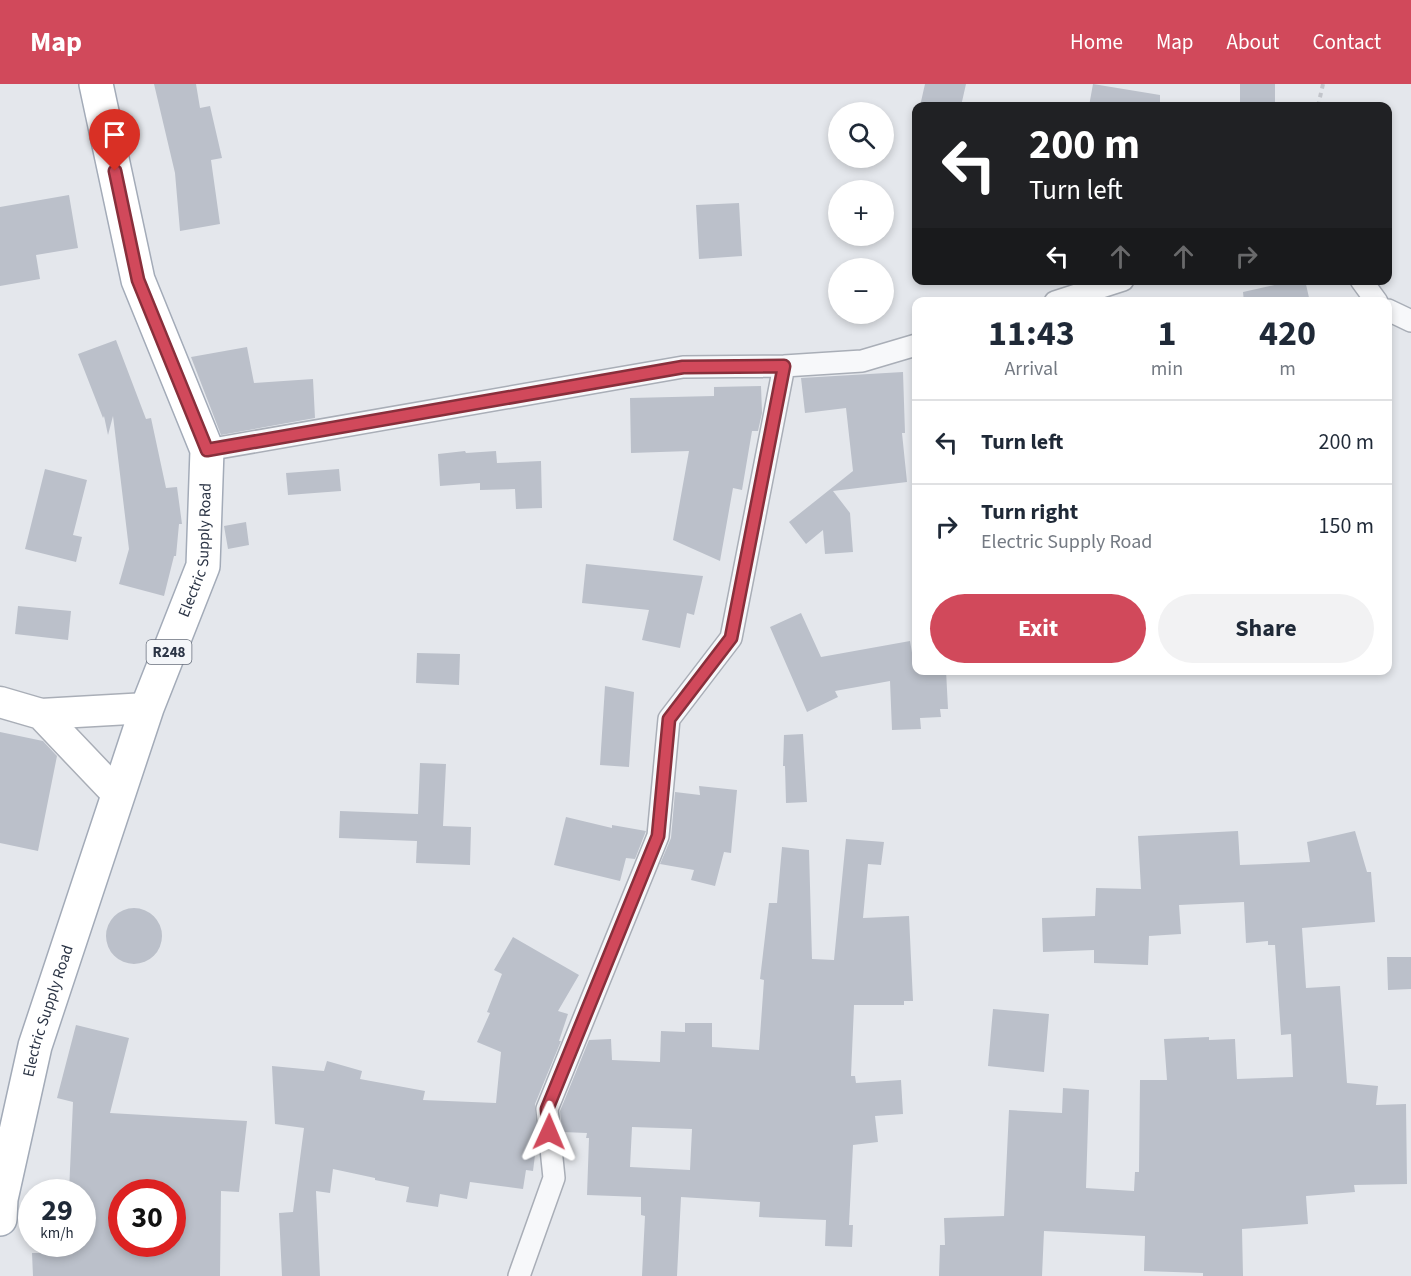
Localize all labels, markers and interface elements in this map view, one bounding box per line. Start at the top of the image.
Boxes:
text: Map [30,22,82,62]
text: Home [1070,27,1123,57]
text: Map [1156,27,1194,57]
text: About [1227,27,1279,57]
text: Contact [1312,27,1381,57]
map controls [828,102,894,324]
button: search [828,102,894,168]
pin [89,109,140,171]
text: 200 m [1029,115,1140,175]
icon: arrive [98,118,131,151]
icon: left [930,126,1008,204]
text: Turn left [1029,171,1123,210]
button: + [828,180,894,246]
icon: left [1041,240,1074,273]
icon: ahead [1104,240,1137,273]
icon: ahead [1167,240,1200,273]
icon: right [1230,240,1263,273]
button: − [828,258,894,324]
text: 11:43 [988,308,1075,359]
text: 1 [1157,308,1176,359]
text: 420 [1259,308,1316,359]
text: Arrival [1004,355,1058,383]
text: min [1151,355,1183,383]
text: m [1279,355,1296,383]
icon: left [930,426,963,459]
text: Turn left [981,426,1063,458]
text: 200 m [1319,426,1374,458]
street label: Electric Supply Road [173,483,217,620]
text: Turn right [981,496,1078,528]
icon: right [930,510,963,543]
text: 150 m [1319,510,1374,542]
text: Electric Supply Road [981,528,1152,556]
button: Exit [930,594,1146,663]
button: Share [1158,594,1374,663]
road number: R248 [146,640,192,664]
street label: Electric Supply Road [17,942,79,1079]
position arrow [517,1100,581,1164]
speed limit sign: 30 [108,1179,186,1257]
text: 29 [41,1189,73,1232]
text: km/h [40,1223,74,1244]

